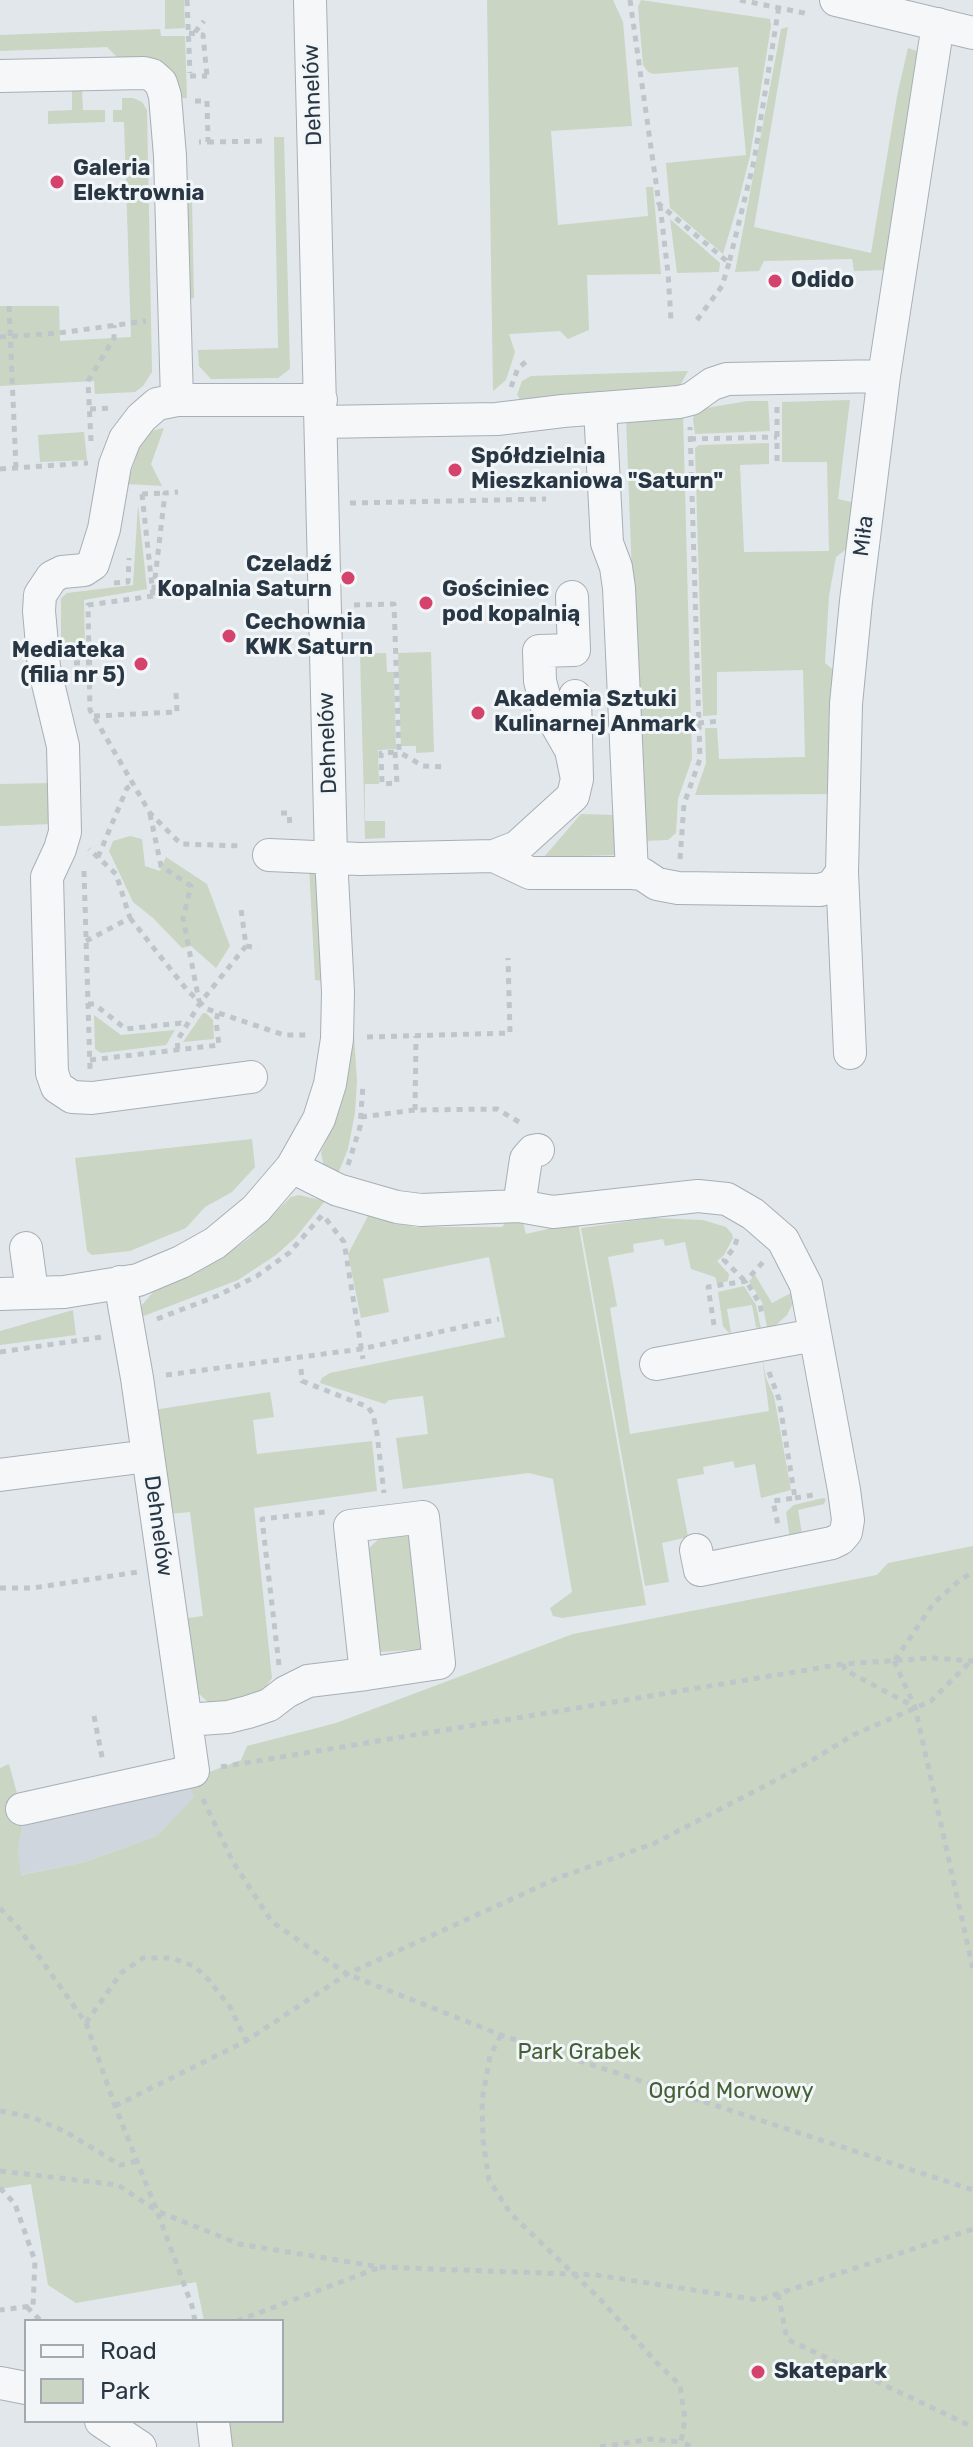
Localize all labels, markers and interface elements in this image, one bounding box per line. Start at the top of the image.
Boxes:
street label: Dehnelów [298,44,328,146]
place label: Galeria Elektrownia [73,156,204,208]
marker: Galeria Elektrownia [48,173,66,191]
place label: Odido [791,268,854,294]
marker: Odido [766,272,784,290]
place label: Spółdzielnia Mieszkaniowa "Saturn" [471,444,723,496]
marker: Spółdzielnia Mieszkaniowa "Saturn" [446,461,464,479]
street label: Miła [848,514,880,558]
place label: Czeladź Kopalnia Saturn [157,552,332,604]
marker: Czeladź Kopalnia Saturn [339,569,357,587]
place label: Gościniec pod kopalnią [442,577,580,628]
marker: Gościniec pod kopalnią [417,594,435,612]
place label: Cechownia KWK Saturn [245,610,373,662]
marker: Cechownia KWK Saturn [220,627,238,645]
place label: Mediateka (filia nr 5) [12,638,125,690]
marker: Mediateka (filia nr 5) [132,655,150,673]
place label: Akademia Sztuki Kulinarnej Anmark [494,687,696,738]
street label: Dehnelów [313,692,343,794]
marker: Akademia Sztuki Kulinarnej Anmark [469,704,487,722]
street label: Dehnelów [138,1474,178,1578]
park label: Park Grabek [517,2040,641,2066]
park label: Ogród Morwowy [648,2079,814,2105]
legend [24,2319,284,2423]
text: Road [100,2337,157,2365]
place label: Skatepark [774,2359,887,2385]
marker: Skatepark [749,2363,767,2381]
text: Park [100,2377,150,2405]

